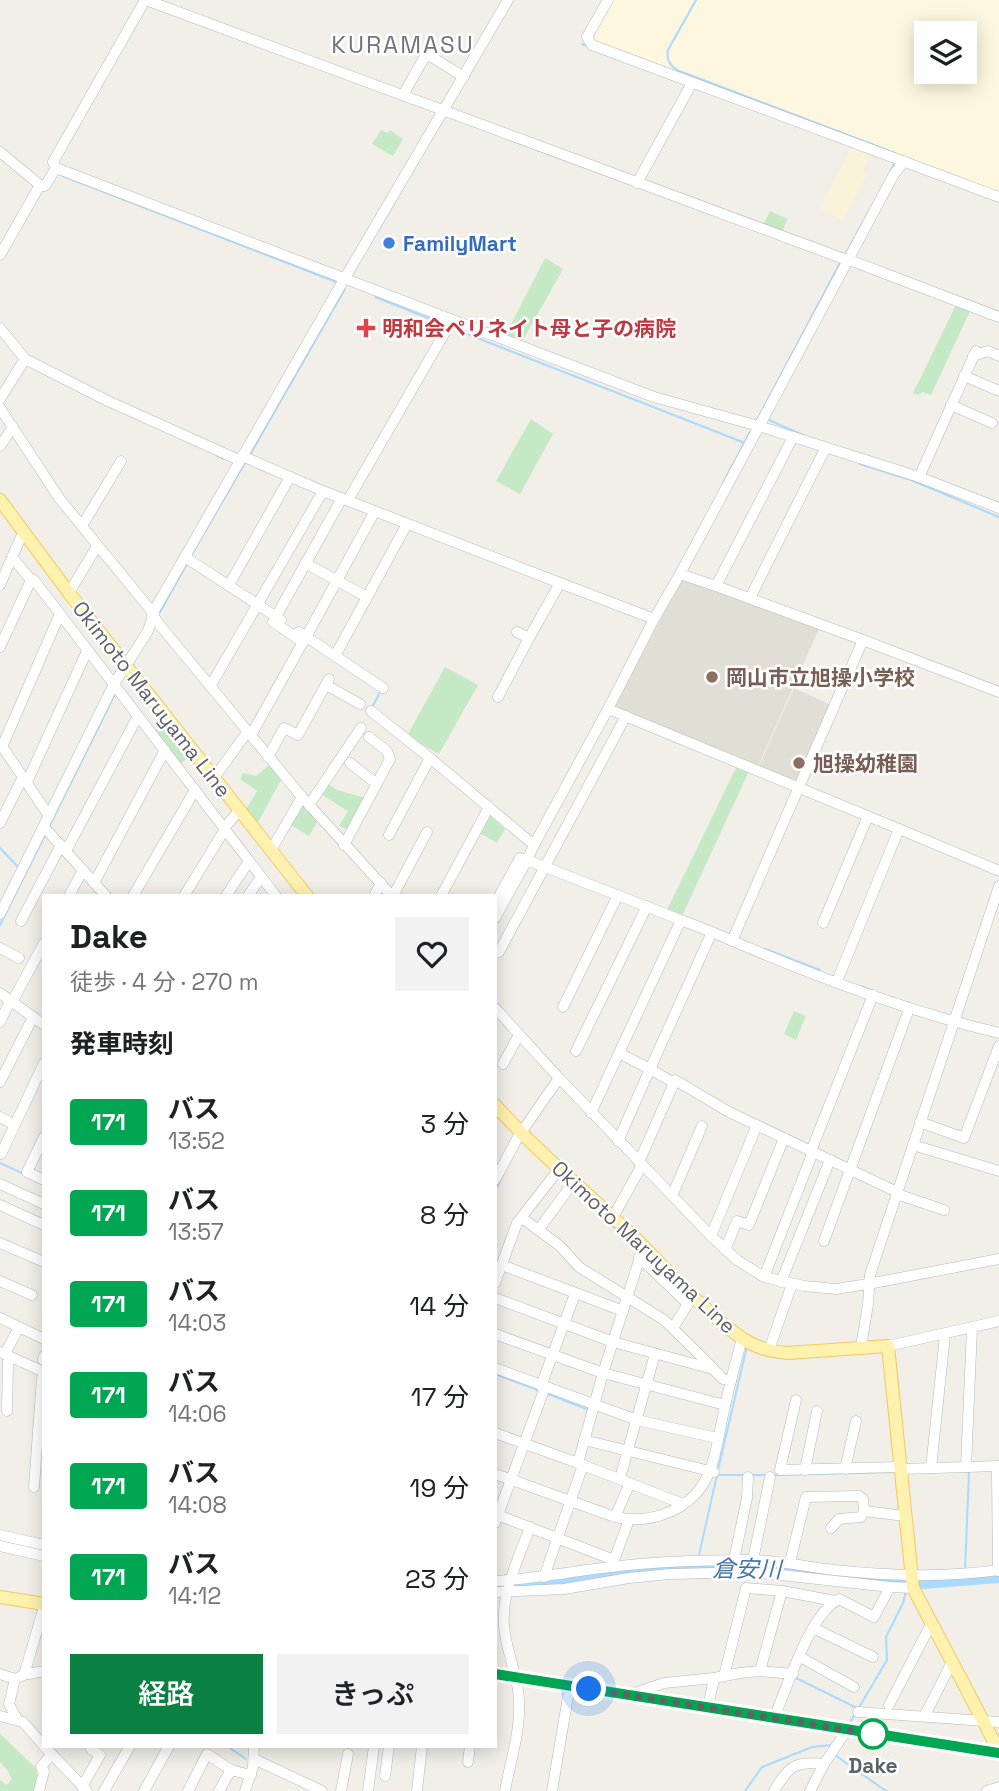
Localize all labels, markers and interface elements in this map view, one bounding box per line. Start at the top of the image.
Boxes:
map controls [914,21,977,84]
button: layers [914,21,977,84]
district label: KURAMASU [331,29,475,60]
place label: FamilyMart [403,230,517,257]
marker: FamilyMart [381,235,397,251]
place label: 明和会ペリネイト母と子の病院 [382,315,676,342]
marker: 明和会ペリネイト母と子の病院 [356,318,376,338]
street label: Okimoto Maruyama Line [67,595,237,803]
place label: 岡山市立旭操小学校 [726,664,915,691]
marker: 岡山市立旭操小学校 [704,669,720,685]
place label: 旭操幼稚園 [813,750,918,777]
marker: 旭操幼稚園 [791,755,807,771]
text: Dake [70,916,148,958]
button: heart [395,917,469,991]
text: 徒歩 · 4 分 · 270 m [70,967,258,997]
text: 発車時刻 [70,1027,174,1061]
text: バス [168,1092,220,1126]
text: 171 [91,1106,126,1137]
text: 3 分 [421,1107,469,1141]
text: 13:52 [168,1126,225,1156]
street label: Okimoto Maruyama Line [546,1155,742,1339]
text: バス [168,1183,220,1217]
text: 171 [91,1197,126,1228]
text: 8 分 [420,1198,469,1232]
text: 13:57 [168,1217,224,1247]
text: バス [168,1274,220,1308]
text: 171 [91,1288,126,1319]
text: 14 分 [409,1289,469,1323]
text: 14:03 [168,1308,226,1338]
text: バス [168,1365,220,1399]
text: 171 [91,1379,126,1410]
text: 17 分 [411,1380,469,1414]
text: 14:06 [168,1399,227,1429]
text: バス [168,1456,220,1490]
text: 171 [91,1470,126,1501]
text: 19 分 [410,1471,469,1505]
text: 14:08 [168,1490,227,1520]
text: バス [168,1547,220,1581]
water label: 倉安川 [712,1553,785,1585]
text: 171 [91,1561,126,1592]
text: 23 分 [405,1562,469,1596]
text: 14:12 [168,1581,221,1611]
button: 経路 [70,1654,263,1734]
button: きっぷ [277,1654,469,1734]
your location [571,1671,606,1706]
marker: Dake [858,1719,888,1749]
place label: Dake [848,1752,898,1779]

